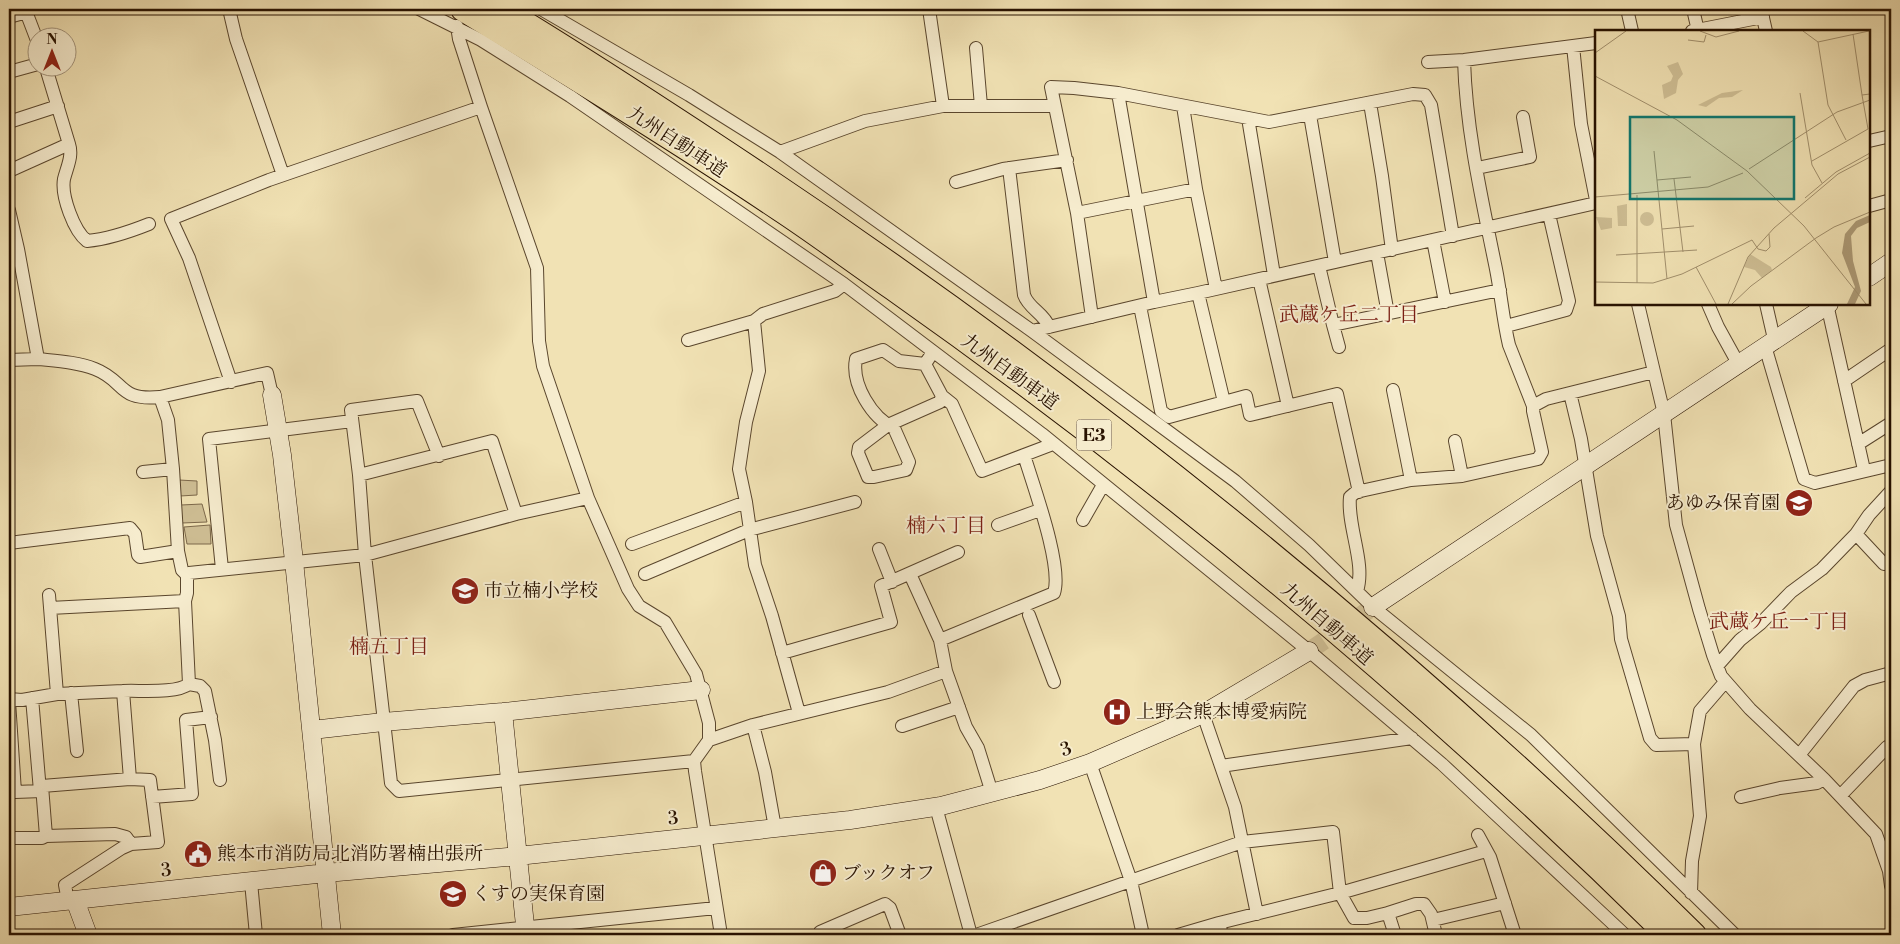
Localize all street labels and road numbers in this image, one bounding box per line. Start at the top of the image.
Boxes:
street label: 九州自動車道 [623,101,731,183]
street label: 九州自動車道 [957,329,1063,415]
road number: E3 [1076,420,1112,450]
street label: 九州自動車道 [1276,578,1378,670]
street label: 3 [1057,736,1075,762]
street label: 3 [667,806,679,830]
street label: 3 [160,858,172,882]

